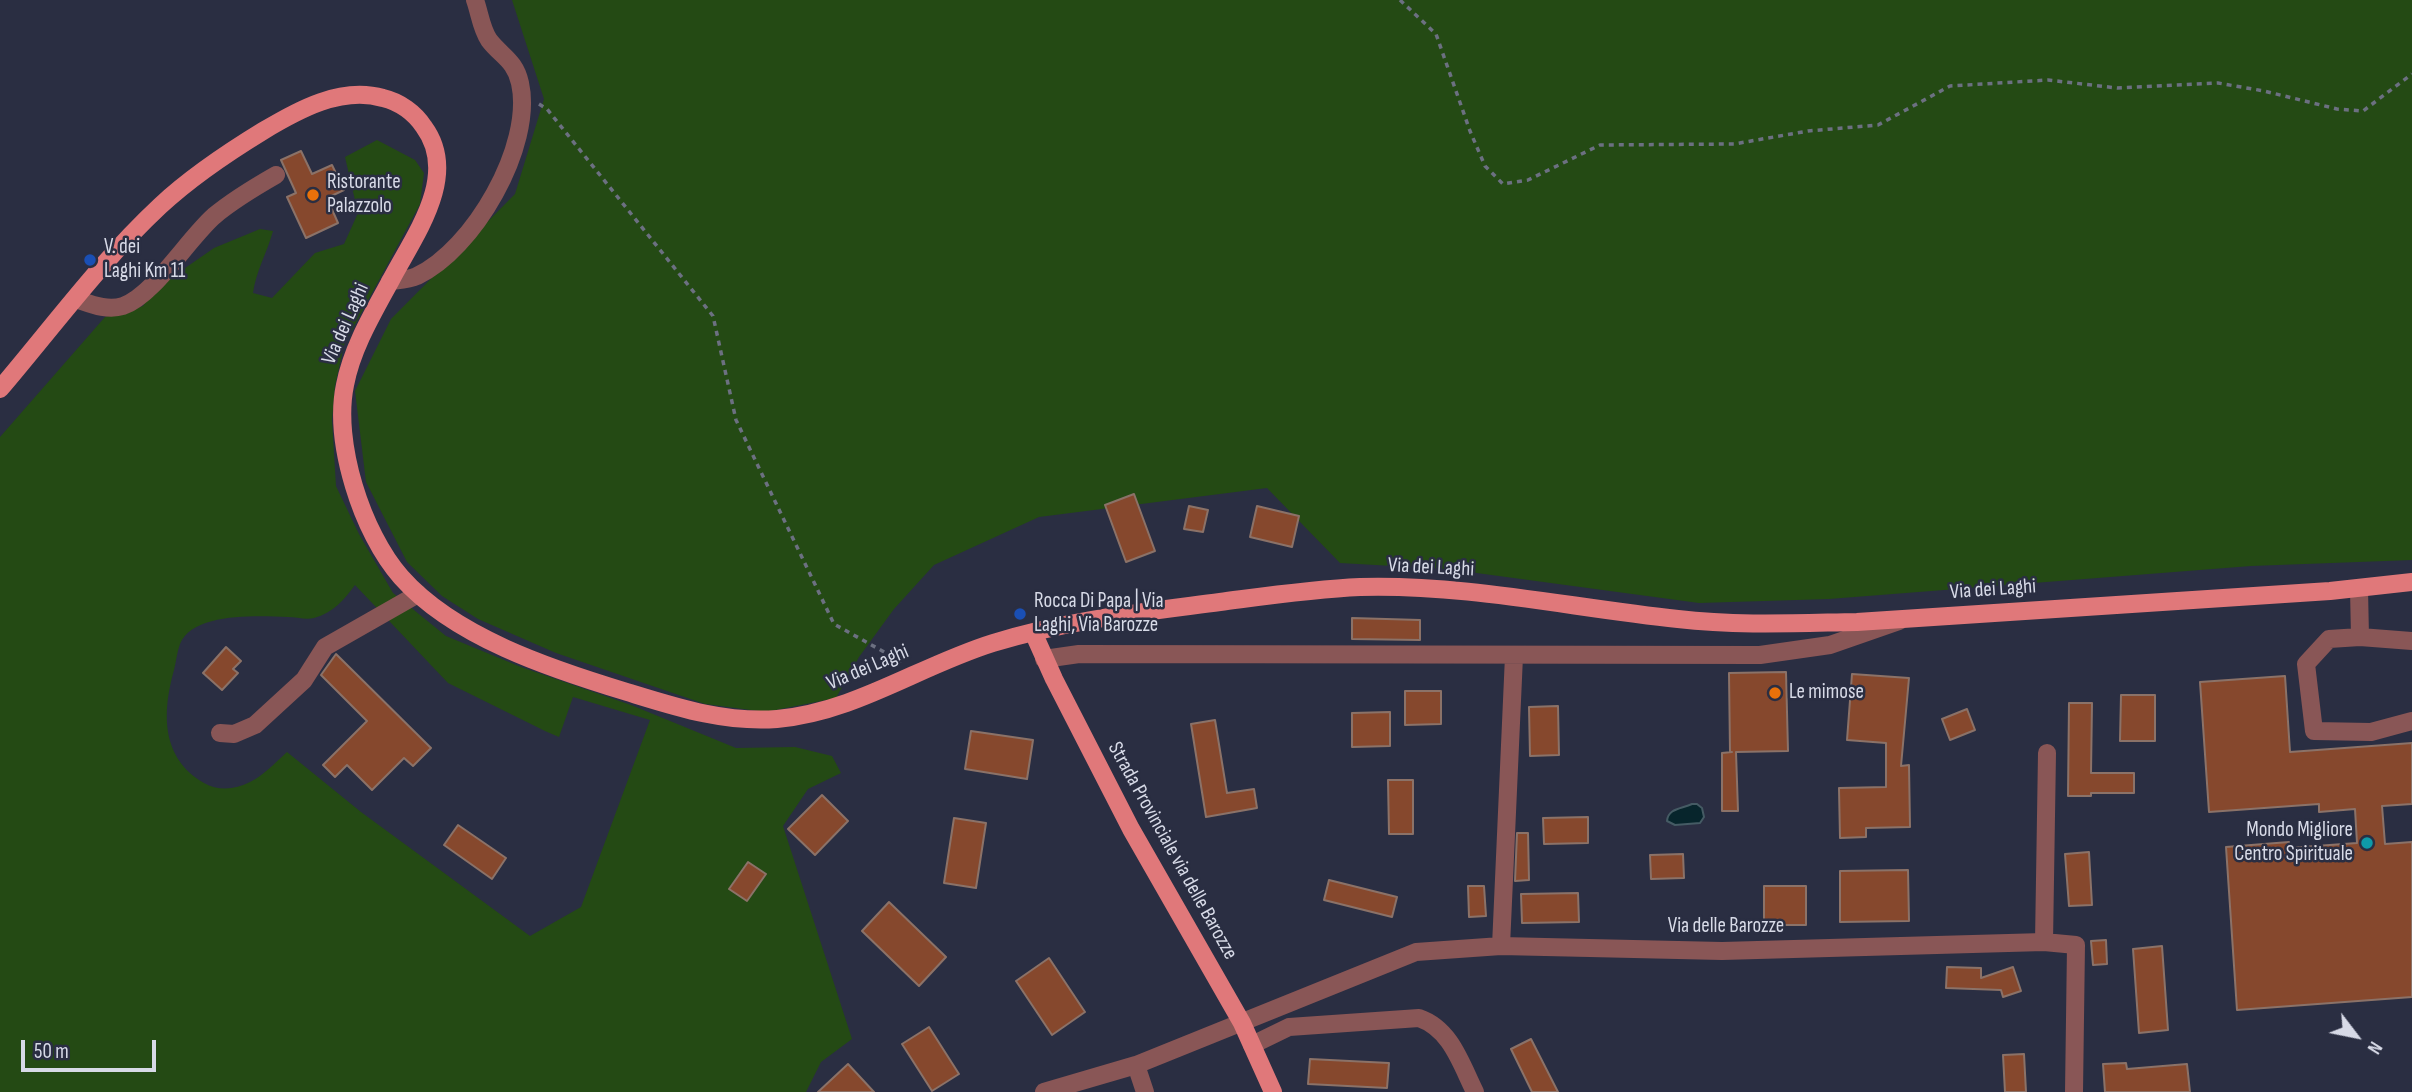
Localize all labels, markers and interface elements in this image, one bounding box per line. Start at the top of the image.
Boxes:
place label: Ristorante Palazzolo [327,170,401,220]
marker: Ristorante Palazzolo [305,187,321,203]
place label: V. dei Laghi Km 11 [104,235,185,285]
marker: V. dei Laghi Km 11 [82,252,98,268]
street label: Via dei Laghi [317,279,375,369]
street label: Via dei Laghi [1387,553,1475,583]
street label: Via dei Laghi [1949,574,2037,606]
place label: Rocca Di Papa | Via Laghi, Via Barozze [1034,589,1163,639]
marker: Rocca Di Papa | Via Laghi, Via Barozze [1012,606,1028,622]
street label: Via dei Laghi [823,640,913,696]
place label: Le mimose [1789,680,1864,706]
marker: Le mimose [1767,685,1783,701]
street label: Strada Provinciale via delle Barozze [1102,738,1242,964]
place label: Mondo Migliore Centro Spirituale [2234,818,2353,868]
marker: Mondo Migliore Centro Spirituale [2359,835,2375,851]
street label: Via delle Barozze [1668,914,1784,940]
north arrow [2321,1001,2391,1071]
scale bar [24,1026,159,1070]
text: N [2362,1037,2387,1058]
text: 50 m [34,1039,69,1064]

